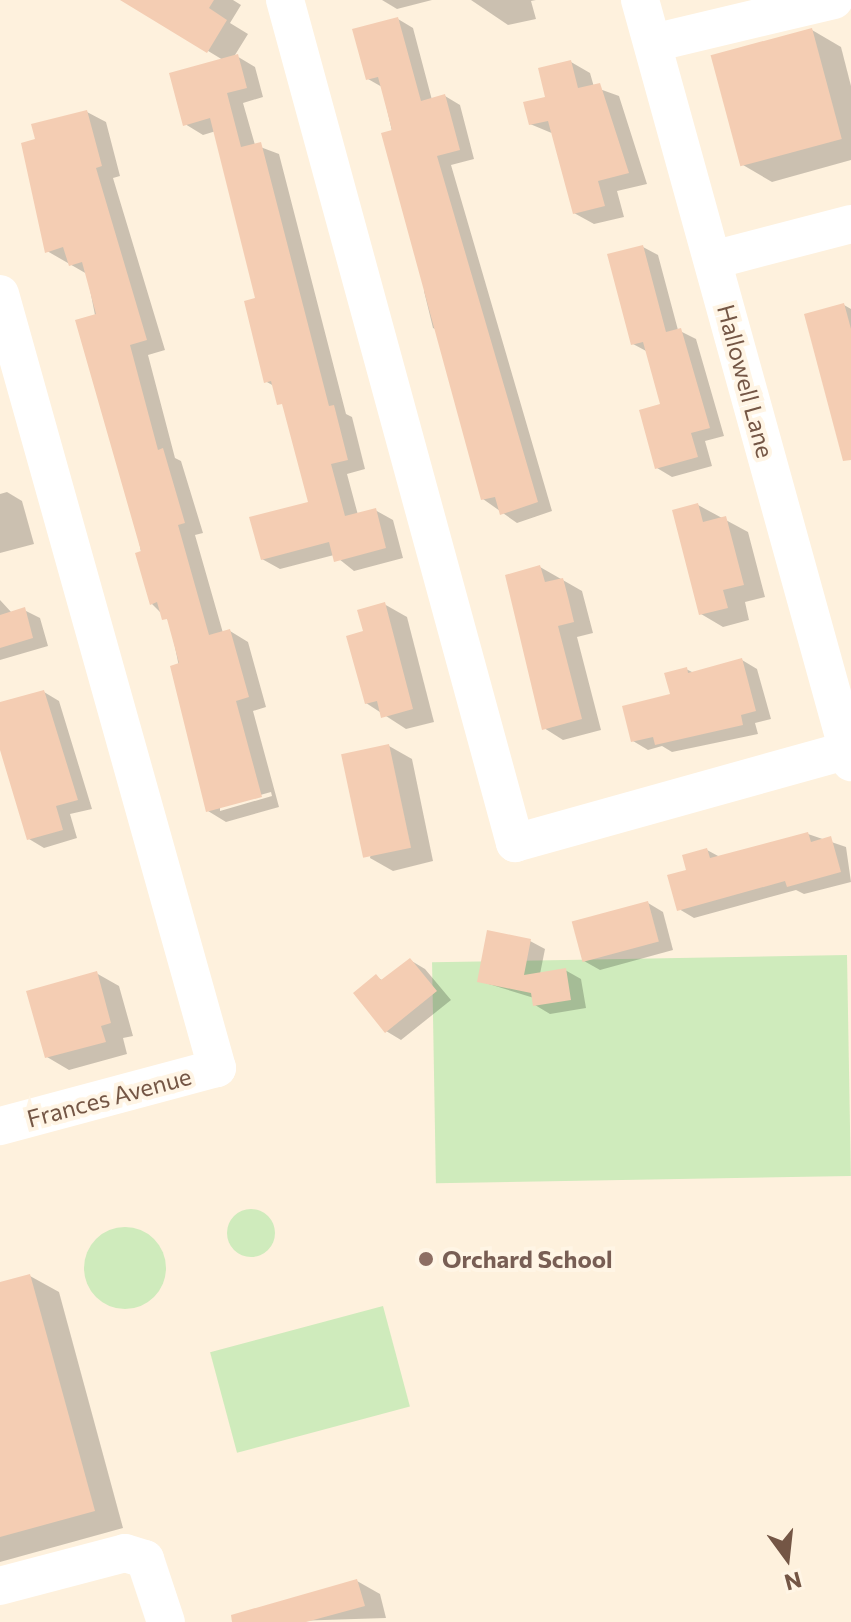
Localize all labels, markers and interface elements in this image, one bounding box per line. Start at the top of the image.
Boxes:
street label: Hallowell Lane [712,301,780,461]
street label: Frances Avenue [24,1061,194,1133]
place label: Orchard School [442,1245,613,1273]
marker: Orchard School [417,1250,435,1268]
north arrow [747,1518,827,1598]
text: N [782,1566,805,1597]

